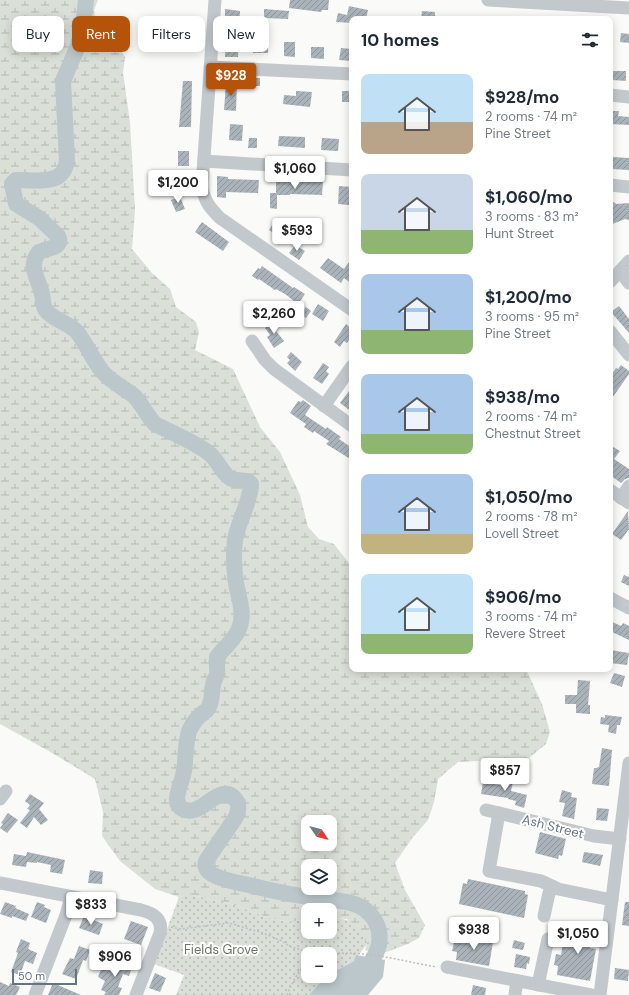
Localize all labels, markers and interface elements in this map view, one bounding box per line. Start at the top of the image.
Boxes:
chip: Buy [12,16,64,52]
chip: Rent [72,16,130,52]
chip: Filters [138,16,205,52]
chip: New [213,16,269,52]
text: 10 homes [361,29,439,51]
icon: filters [579,29,601,51]
pin: $928 [207,63,255,97]
text: $928 [215,67,247,84]
text: $928/mo [485,86,559,108]
icon: home [393,90,441,138]
text: 2 rooms · 74 m² [485,108,577,125]
text: Pine Street [485,125,551,142]
pin: $1,060 [262,156,328,190]
text: $1,060 [274,160,316,177]
pin: $1,200 [145,170,211,204]
text: $1,200 [157,174,199,191]
text: $1,060/mo [485,186,573,208]
icon: home [393,190,441,238]
text: 3 rooms · 83 m² [485,208,579,225]
pin: $593 [273,218,321,252]
text: $593 [281,222,313,239]
text: Hunt Street [485,225,554,242]
text: $1,200/mo [485,286,572,308]
icon: home [393,290,441,338]
pin: $2,260 [241,301,307,335]
text: $2,260 [252,305,296,322]
text: 3 rooms · 95 m² [485,308,579,325]
text: Pine Street [485,325,551,342]
text: $938/mo [485,386,560,408]
icon: home [393,390,441,438]
text: 2 rooms · 74 m² [485,408,577,425]
text: Chestnut Street [485,425,581,442]
text: $1,050/mo [485,486,573,508]
icon: home [393,490,441,538]
text: 2 rooms · 78 m² [485,508,577,525]
text: Lovell Street [485,525,559,542]
text: $906/mo [485,586,562,608]
icon: home [393,590,441,638]
text: 3 rooms · 74 m² [485,608,577,625]
text: Revere Street [485,625,566,642]
pin: $857 [481,758,529,792]
text: $857 [489,762,521,779]
street label: Ash Street [520,811,585,842]
north arrow [301,815,337,851]
map controls [301,815,337,983]
button: layers [301,859,337,895]
pin: $833 [67,892,115,926]
text: $833 [75,896,107,913]
button: + [301,903,337,939]
pin: $938 [450,917,498,951]
text: $938 [458,921,490,938]
pin: $1,050 [545,921,611,955]
text: $1,050 [557,925,599,942]
park label: Fields Grove [184,941,258,958]
pin: $906 [91,944,139,978]
button: − [301,947,337,983]
text: $906 [98,948,132,965]
scale bar [12,967,77,986]
text: 50 m [18,969,45,983]

